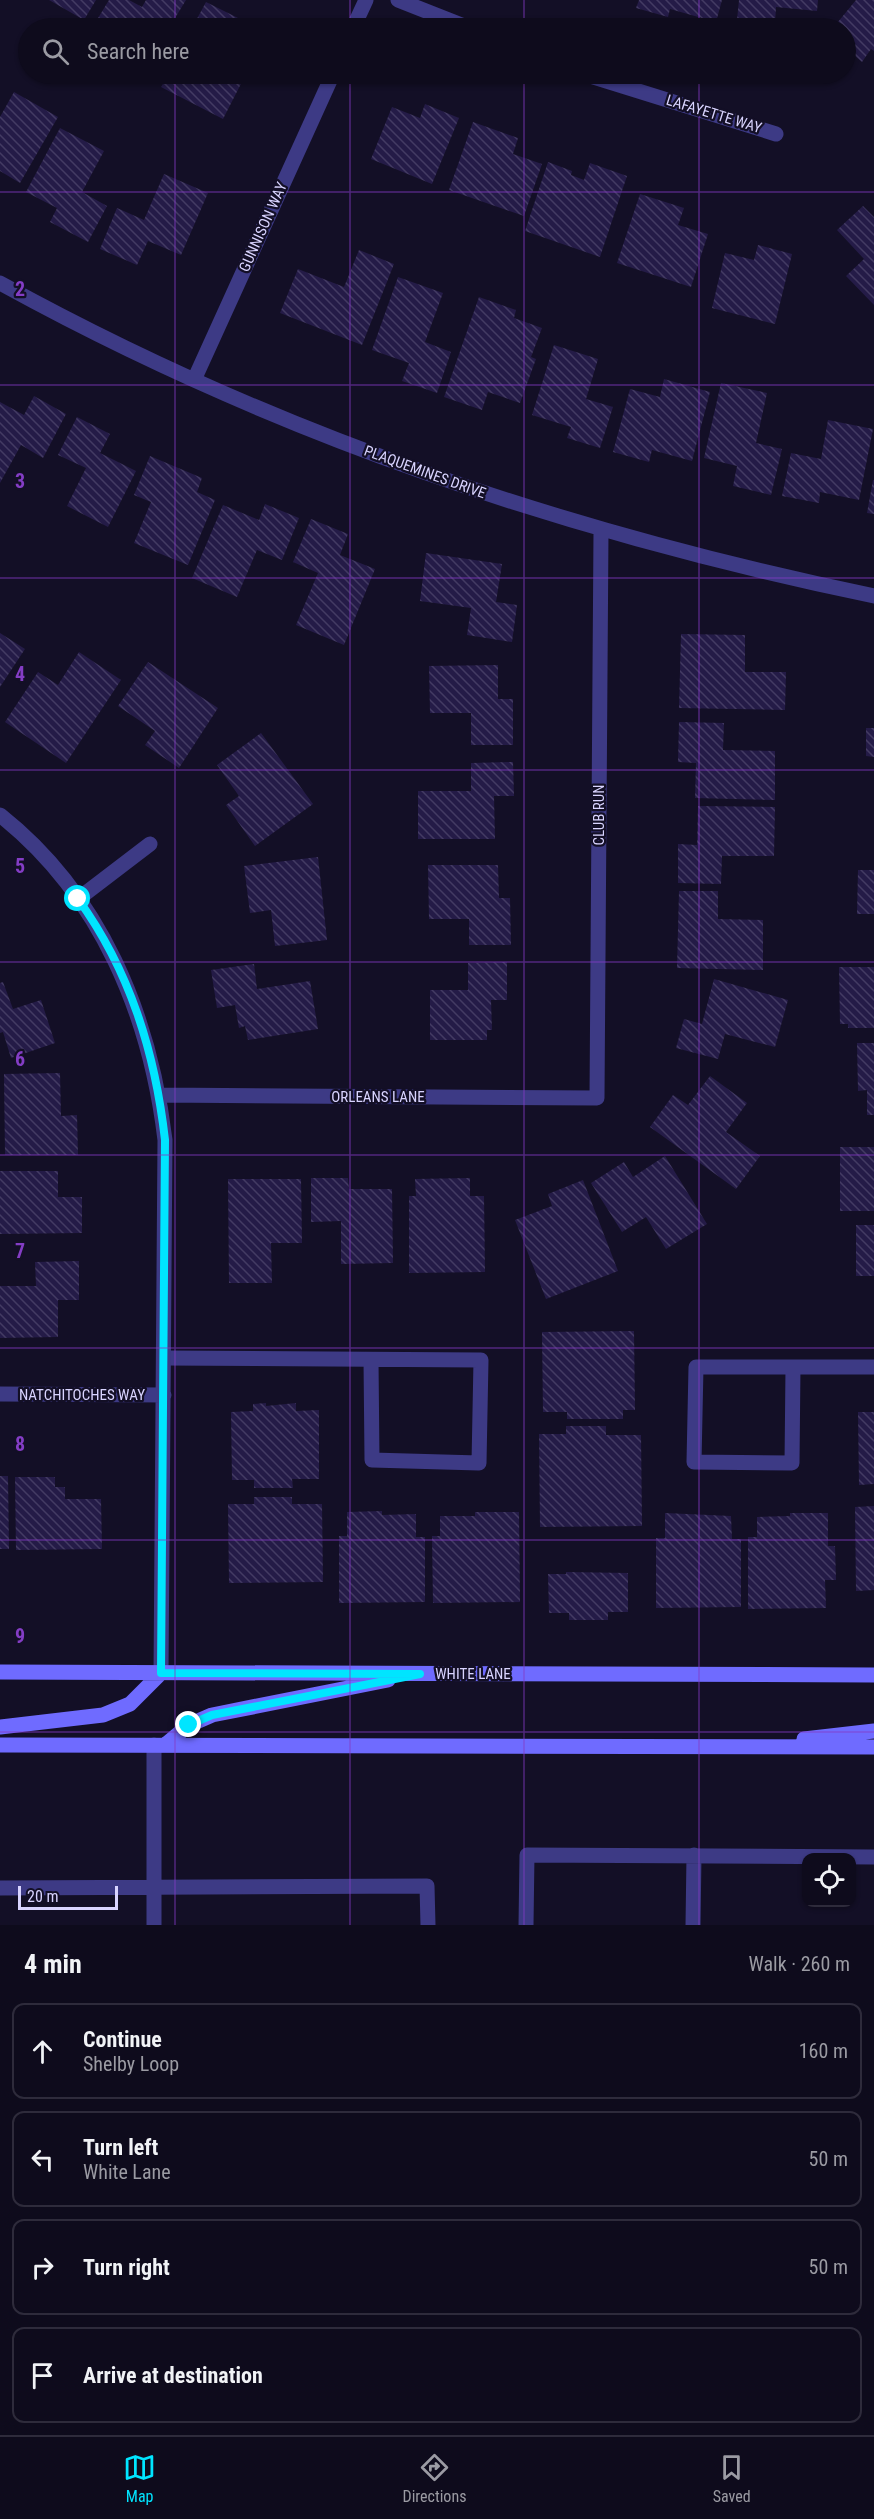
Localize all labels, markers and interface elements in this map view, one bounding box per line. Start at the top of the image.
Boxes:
search box [18,18,856,84]
icon: search [39,35,72,68]
text: Search here [87,39,189,64]
street label: LAFAYETTE WAY [664,91,764,137]
street label: GUNNISON WAY [235,179,291,275]
text: 2 [15,277,25,301]
street label: PLAQUEMINES DRIVE [362,442,488,502]
text: 3 [15,469,25,493]
text: 4 [15,662,25,686]
street label: CLUB RUN [590,785,608,845]
text: 5 [15,854,25,878]
route start [64,885,90,911]
text: 6 [15,1047,25,1071]
street label: ORLEANS LANE [331,1088,425,1106]
text: 7 [15,1239,25,1263]
street label: NATCHITOCHES WAY [19,1386,145,1404]
text: 8 [15,1432,25,1456]
text: 9 [15,1624,25,1648]
street label: WHITE LANE [435,1665,511,1683]
route end [175,1711,201,1737]
map controls [802,1853,856,1907]
button: locate [802,1853,856,1907]
scale bar [18,1883,118,1910]
text: 20 m [27,1887,59,1906]
text: 4 min [24,1949,82,1979]
text: Walk · 260 m [749,1952,850,1976]
text: Continue [83,2027,162,2052]
icon: ahead [26,2035,59,2068]
text: 160 m [799,2039,848,2063]
text: Shelby Loop [83,2052,179,2076]
text: Turn left [83,2135,158,2160]
icon: left [26,2143,59,2176]
text: 50 m [809,2147,848,2171]
text: White Lane [83,2160,171,2184]
icon: right [26,2251,59,2284]
text: Turn right [83,2255,170,2280]
text: 50 m [809,2255,848,2279]
icon: arrive [26,2359,59,2392]
text: Arrive at destination [83,2363,263,2388]
tab: Map [123,2451,156,2506]
tab: Directions [403,2451,466,2506]
tab: Saved [713,2451,751,2506]

